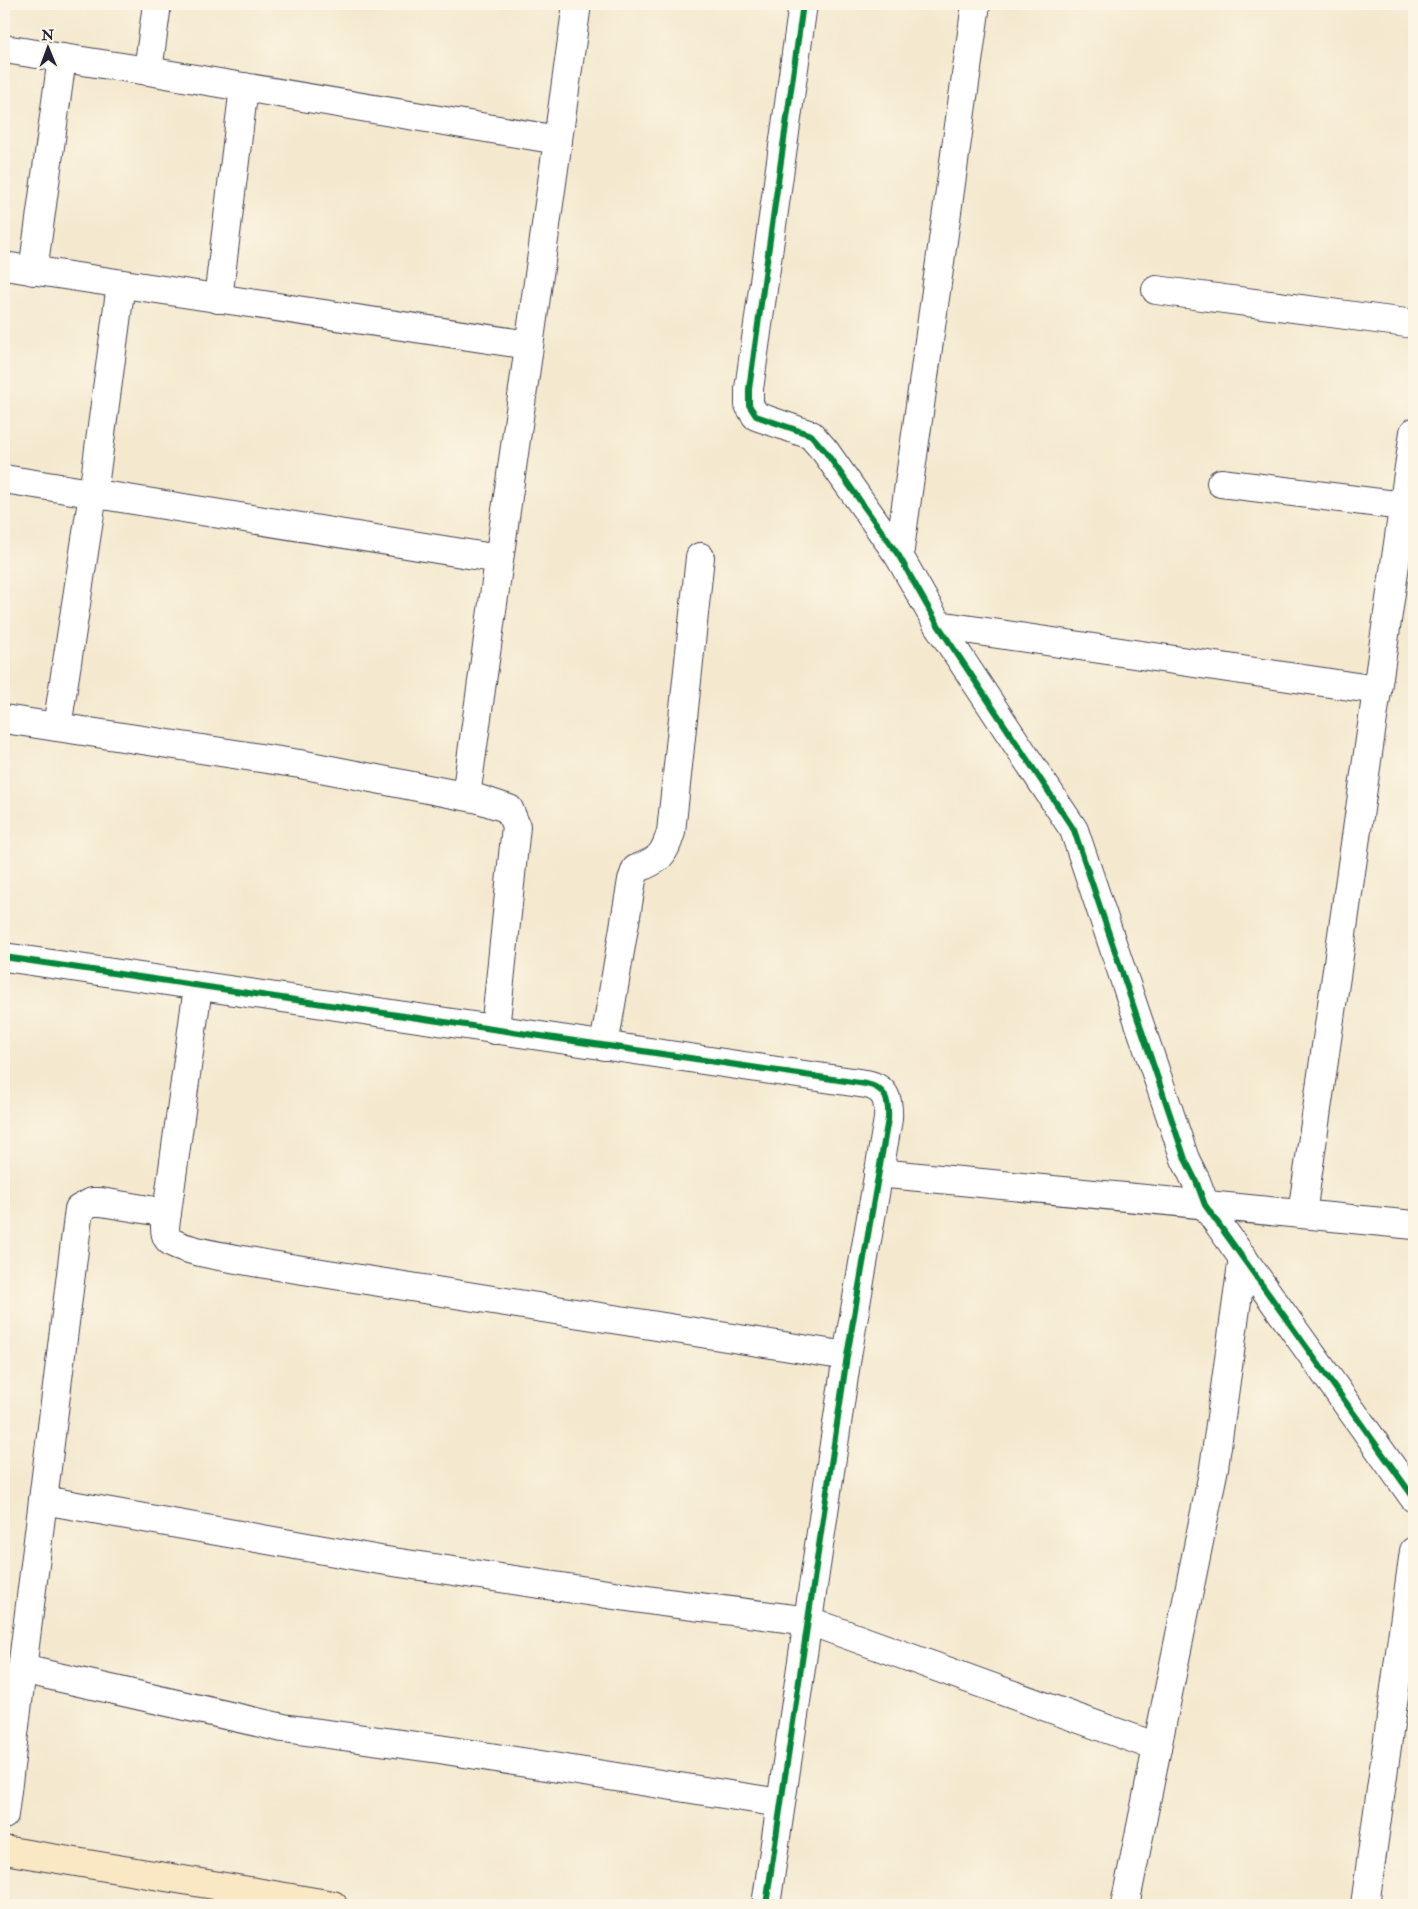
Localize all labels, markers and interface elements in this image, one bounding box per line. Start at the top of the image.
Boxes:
north arrow [22,22,72,72]
text: N [40,27,55,44]

